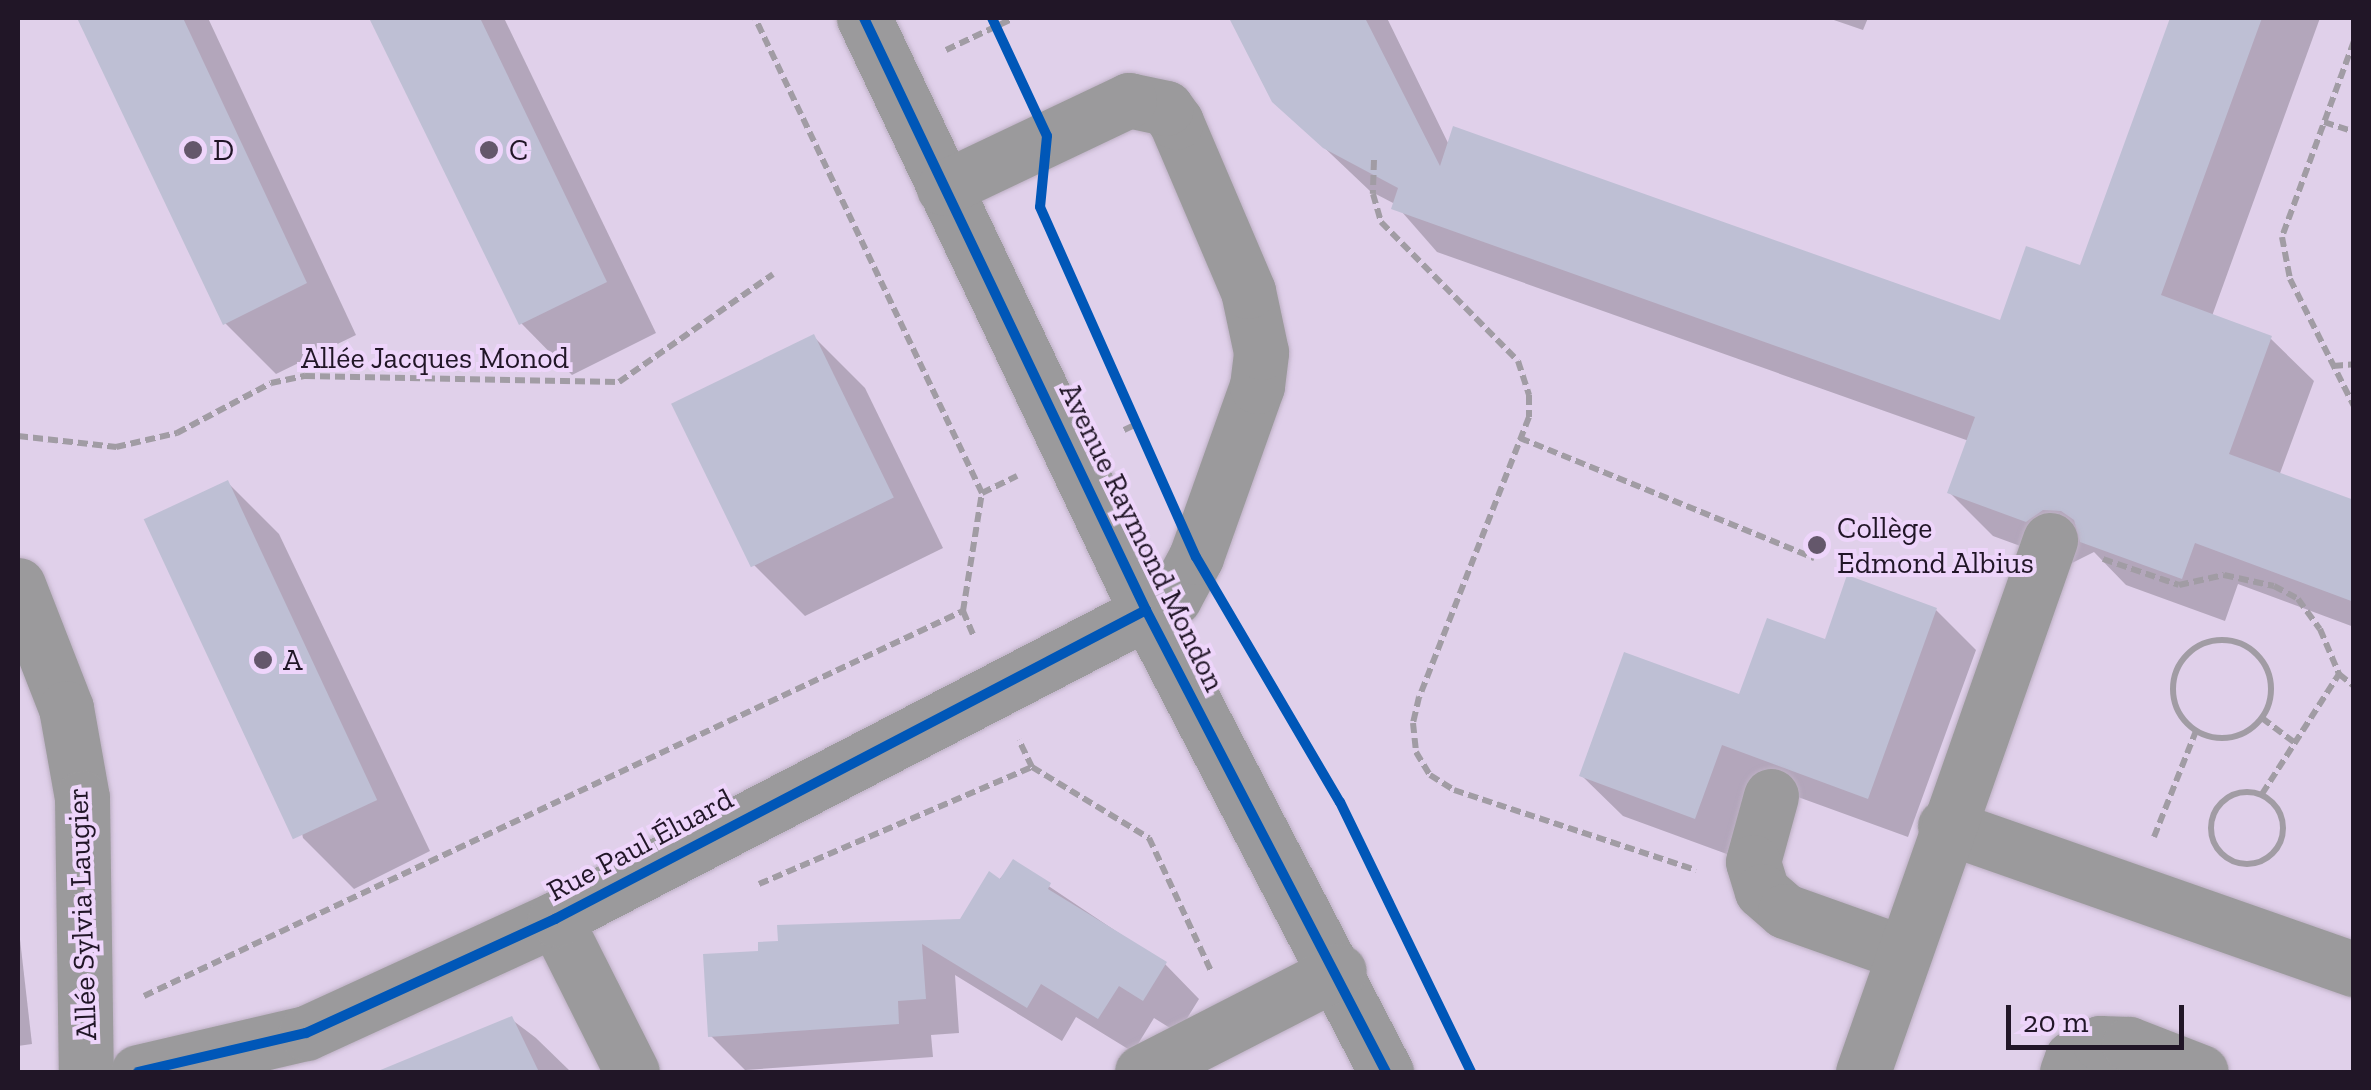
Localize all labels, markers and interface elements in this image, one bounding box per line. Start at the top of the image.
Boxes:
place label: D [213,132,234,168]
place label: C [509,132,528,168]
marker: D [182,139,204,161]
marker: C [478,139,500,161]
street label: Allée Jacques Monod [301,340,569,376]
street label: Avenue Raymond Mondon [1052,377,1232,697]
place label: Collège Edmond Albius [1837,510,2035,580]
marker: Collège Edmond Albius [1806,534,1828,556]
place label: A [283,642,302,678]
marker: A [252,649,274,671]
street label: Rue Paul Éluard [541,781,739,909]
street label: Allée Sylvia Laugier [60,787,104,1041]
scale bar [2011,985,2188,1047]
text: 20 m [2023,1004,2088,1040]

